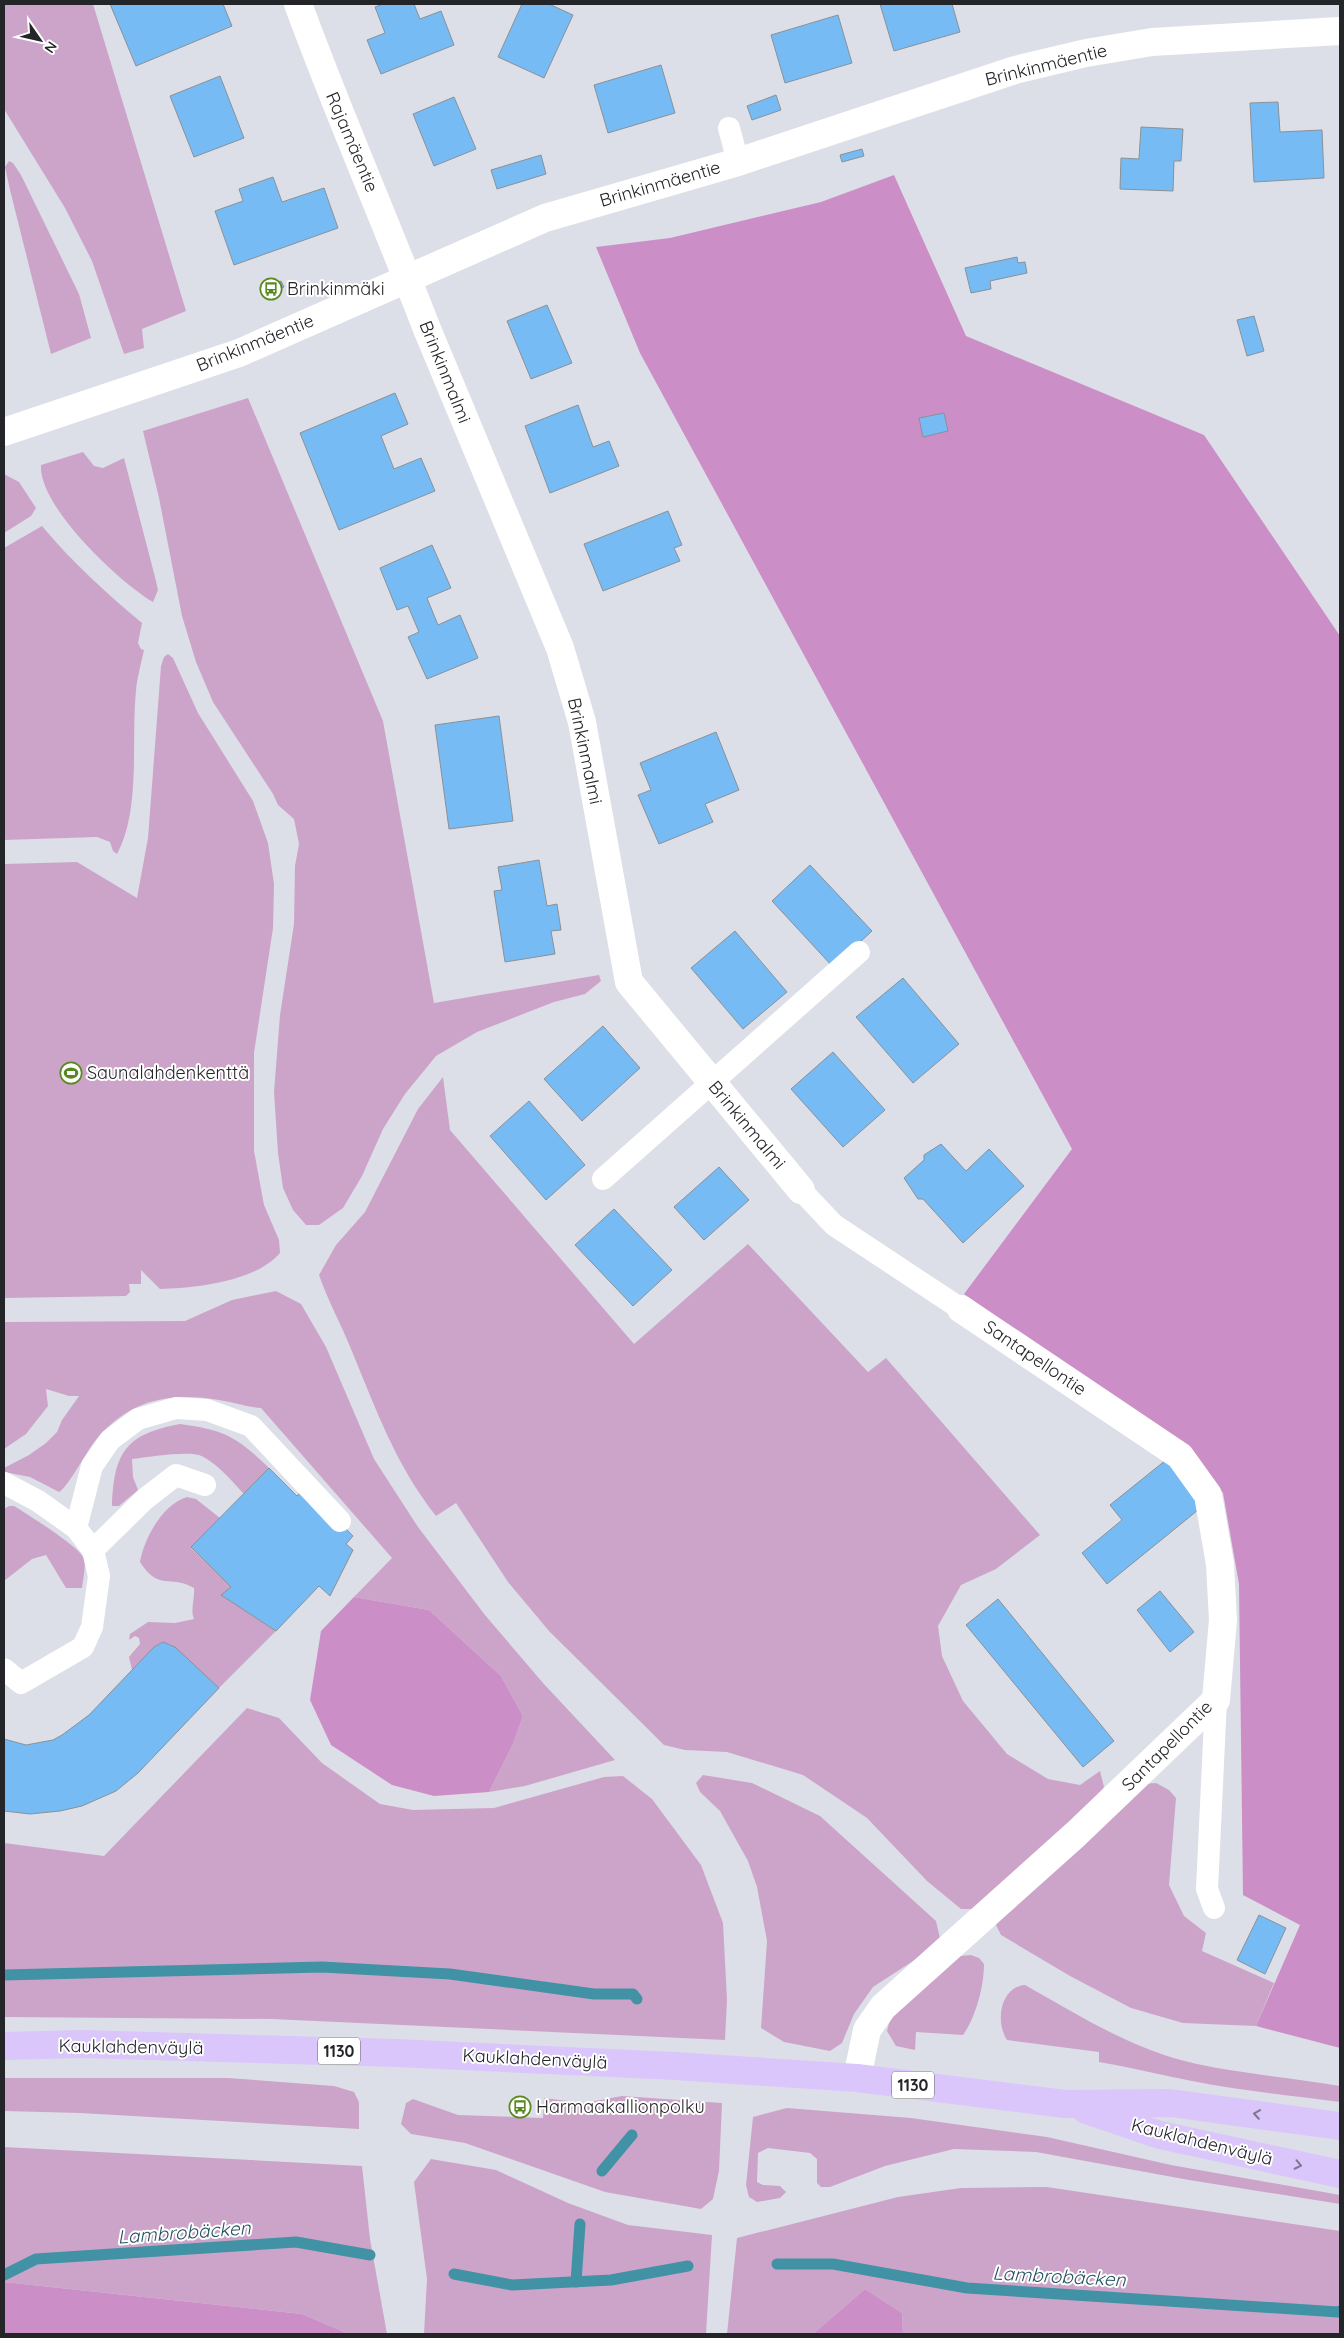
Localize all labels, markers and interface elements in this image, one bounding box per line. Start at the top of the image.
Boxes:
north arrow [15,15,65,65]
text: N [40,38,61,57]
street label: Brinkinmäentie [983,38,1109,91]
street label: Rajamäentie [321,88,384,195]
street label: Brinkinmäentie [597,155,723,212]
bus stop icon: Brinkinmäki [259,277,283,301]
place label: Brinkinmäki [287,277,385,300]
street label: Brinkinmäentie [193,308,317,377]
street label: Brinkinmalmi [414,317,476,426]
street label: Brinkinmalmi [563,695,608,806]
sports icon: Saunalahdenkenttä [59,1061,83,1085]
place label: Saunalahdenkenttä [87,1061,249,1084]
street label: Brinkinmalmi [704,1076,791,1174]
street label: Santapellontie [980,1315,1091,1400]
street label: Santapellontie [1116,1695,1217,1796]
street label: Kauklahdenväylä [58,2034,204,2059]
road number: 1130 [318,2038,360,2064]
street label: Kauklahdenväylä [462,2043,608,2074]
road number: 1130 [892,2072,934,2098]
bus stop icon: Harmaakallionpolku [508,2095,532,2119]
place label: Harmaakallionpolku [536,2095,705,2118]
one-way arrow [1253,2110,1262,2120]
street label: Kauklahdenväylä [1129,2113,1275,2170]
one-way arrow [1294,2159,1303,2170]
water label: Lambrobäcken [117,2215,252,2249]
water label: Lambrobäcken [992,2261,1127,2292]

